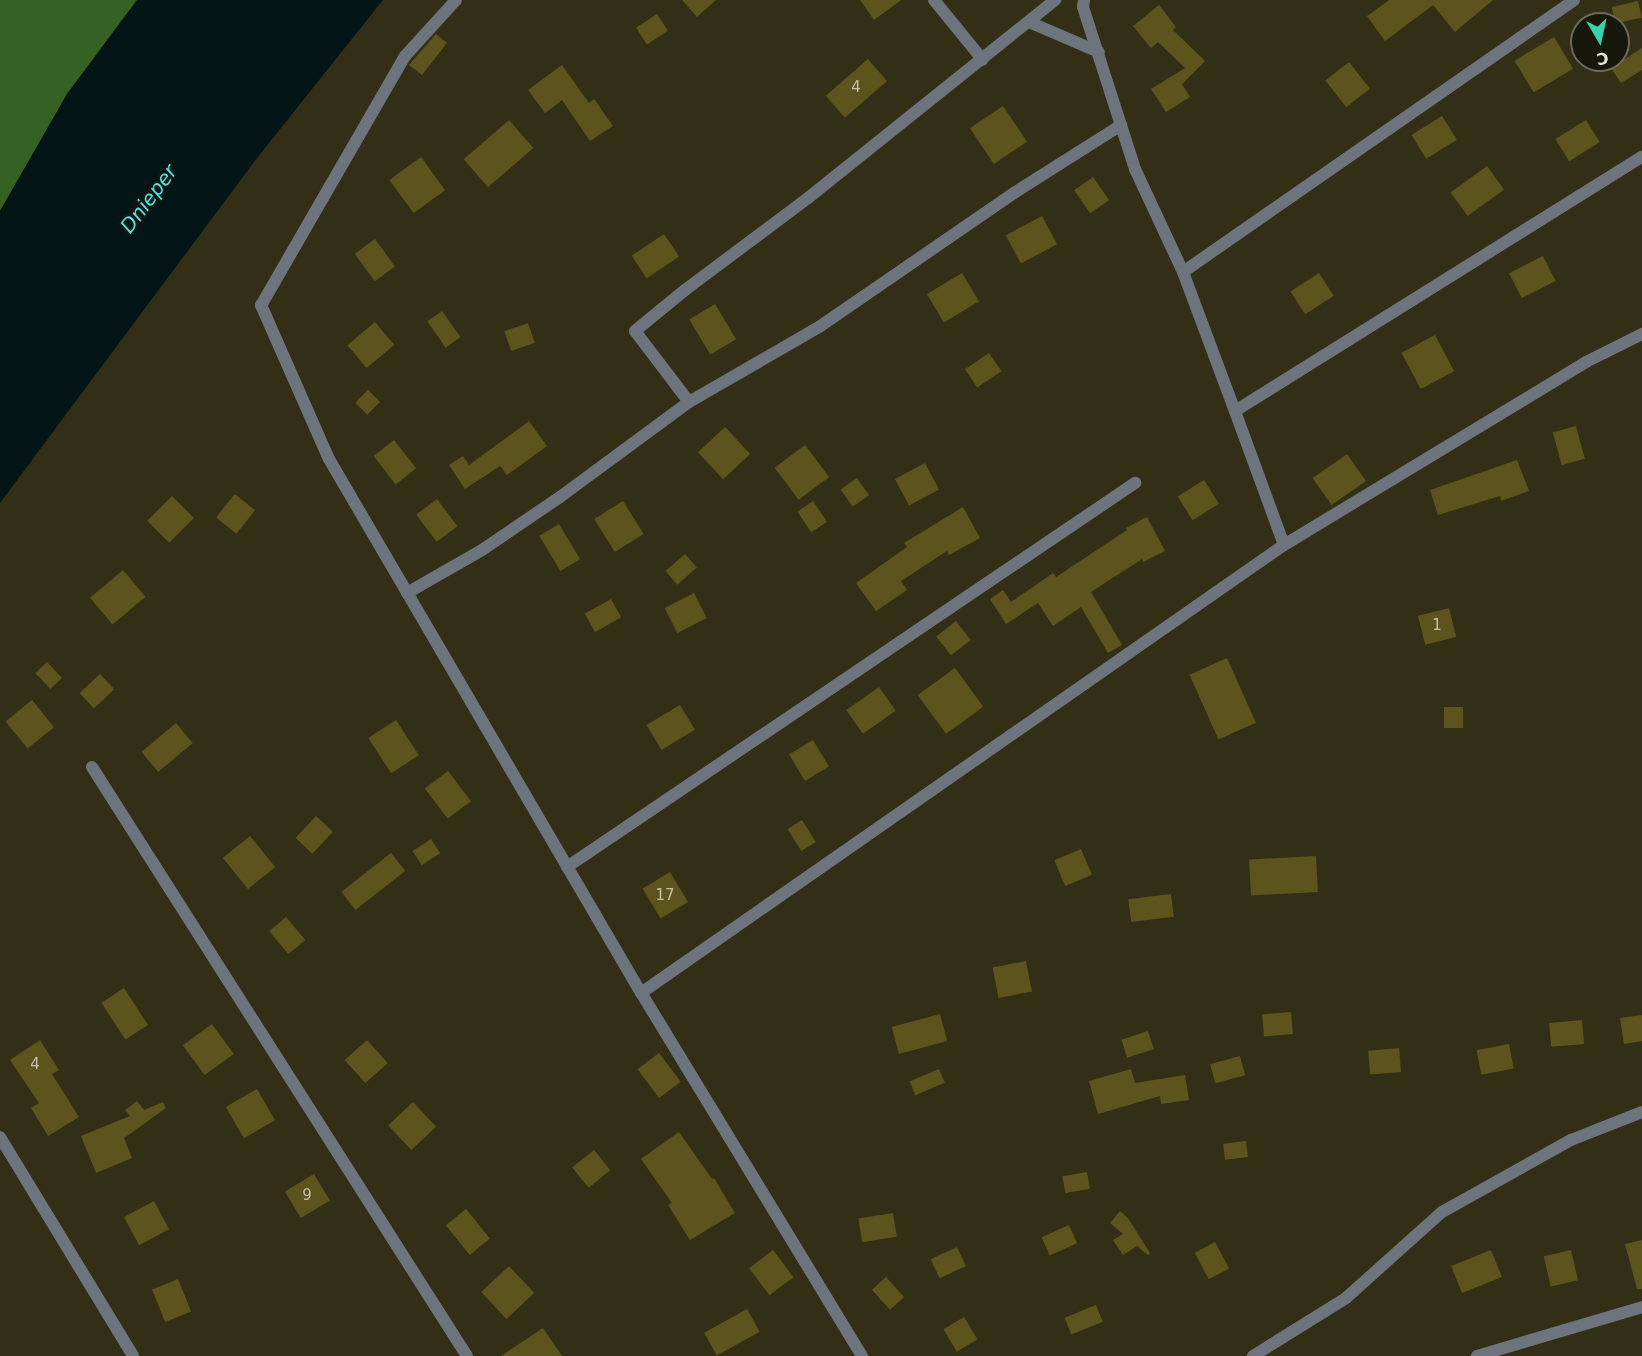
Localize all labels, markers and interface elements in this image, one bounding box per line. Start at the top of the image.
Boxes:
north arrow [1570,12,1630,72]
text: С [1595,48,1610,69]
house number: 4 [851,79,861,97]
water label: Dnieper [116,160,182,238]
house number: 1 [1432,617,1442,635]
house number: 17 [655,887,675,905]
house number: 4 [30,1056,40,1074]
house number: 9 [302,1187,312,1205]

